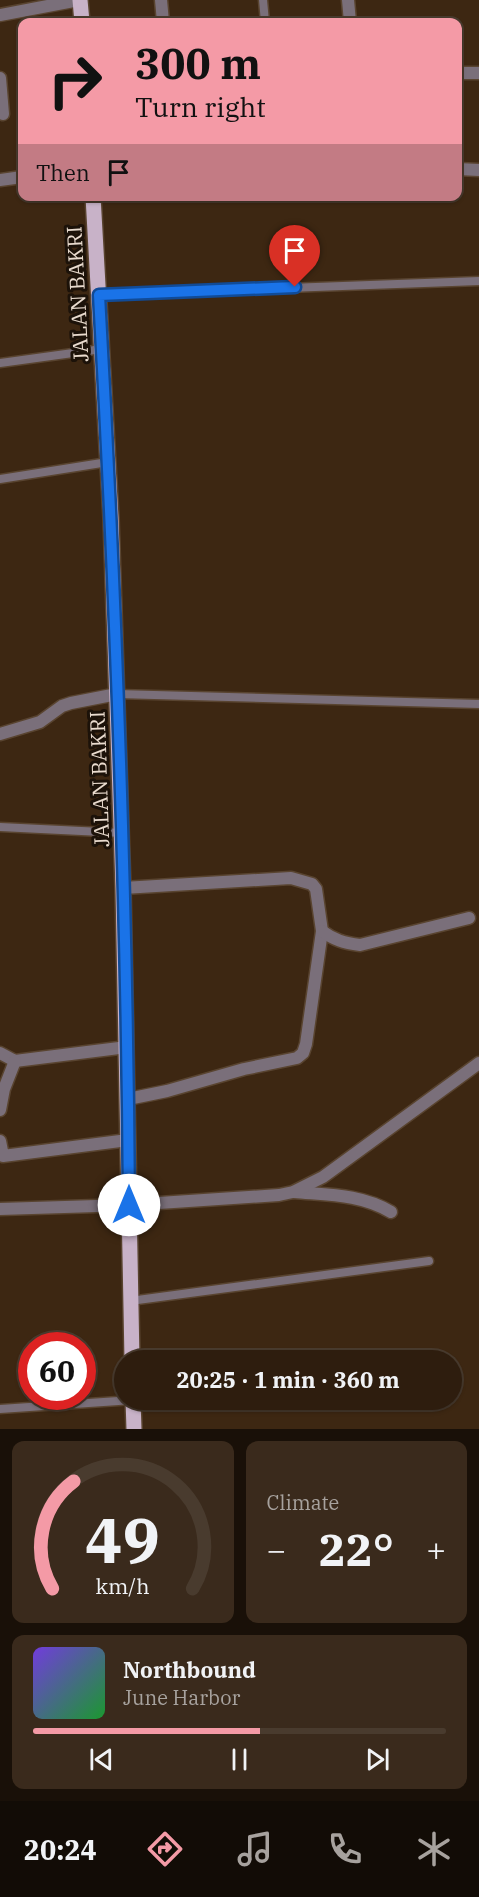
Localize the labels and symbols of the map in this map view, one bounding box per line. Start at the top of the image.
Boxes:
street label: JALAN BAKRI [59,225,95,363]
pin [269,225,320,287]
street label: JALAN BAKRI [83,711,115,847]
position arrow [97,1173,161,1237]
speed limit sign: 60 [18,1332,96,1410]

